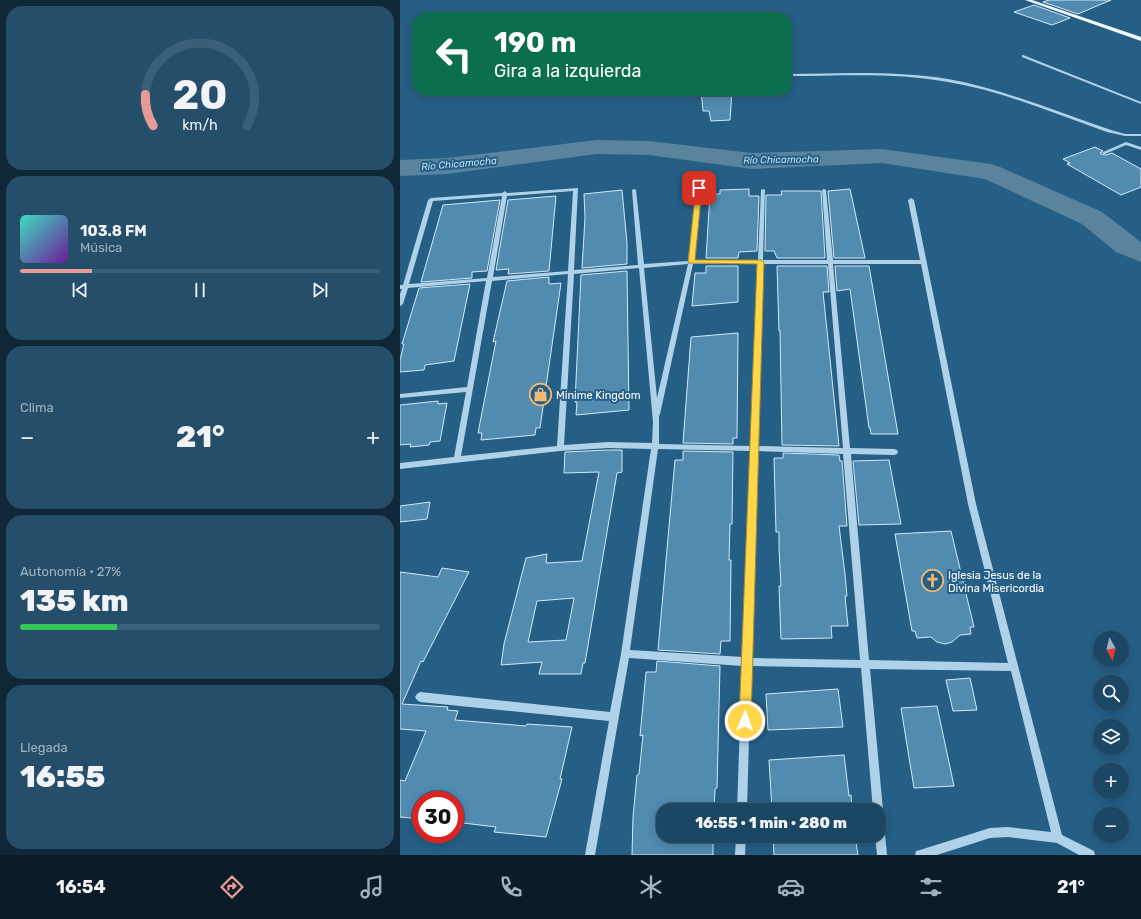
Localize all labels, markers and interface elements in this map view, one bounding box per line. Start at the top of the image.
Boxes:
text: 190 m [494,26,577,59]
icon: left [428,28,480,80]
text: Gira a la izquierda [494,60,641,82]
text: 20 [172,70,228,119]
text: km/h [182,116,218,133]
water label: Río Chicamocha [743,153,819,167]
water label: Río Chicamocha [421,155,498,173]
pin [682,171,716,205]
icon: arrive [688,177,710,199]
text: 103.8 FM [80,222,147,240]
text: Música [80,240,122,255]
icon: previous [69,279,91,301]
icon: pause [189,279,211,301]
icon: next [309,279,331,301]
shop icon: Minime Kingdom [527,382,553,408]
place label: Minime Kingdom [556,389,641,402]
text: Clima [20,400,54,415]
text: 21° [176,419,225,455]
text: − [20,424,34,451]
text: + [366,424,380,451]
text: Autonomía · 27% [20,564,121,579]
church icon: Iglesia Jesus de la Divina Misericordia [920,568,946,594]
place label: Iglesia Jesus de la Divina Misericordia [948,569,1044,595]
text: 135 km [20,583,129,619]
north arrow [1093,631,1129,667]
map controls [1093,631,1129,843]
button: search [1093,675,1129,711]
position arrow [724,700,766,742]
button: layers [1093,719,1129,755]
text: Llegada [20,740,68,755]
text: 16:55 [20,759,105,795]
button: + [1093,763,1129,799]
speed limit sign: 30 [412,791,464,843]
button: − [1093,807,1129,843]
text: 16:55 · 1 min · 280 m [695,814,847,832]
icon: directions [218,873,246,901]
icon: music [358,873,386,901]
icon: phone [497,873,525,901]
icon: climate [637,873,665,901]
icon: car [777,873,805,901]
icon: filters [917,873,945,901]
text: 16:54 [56,876,106,898]
text: 21° [1057,876,1085,898]

